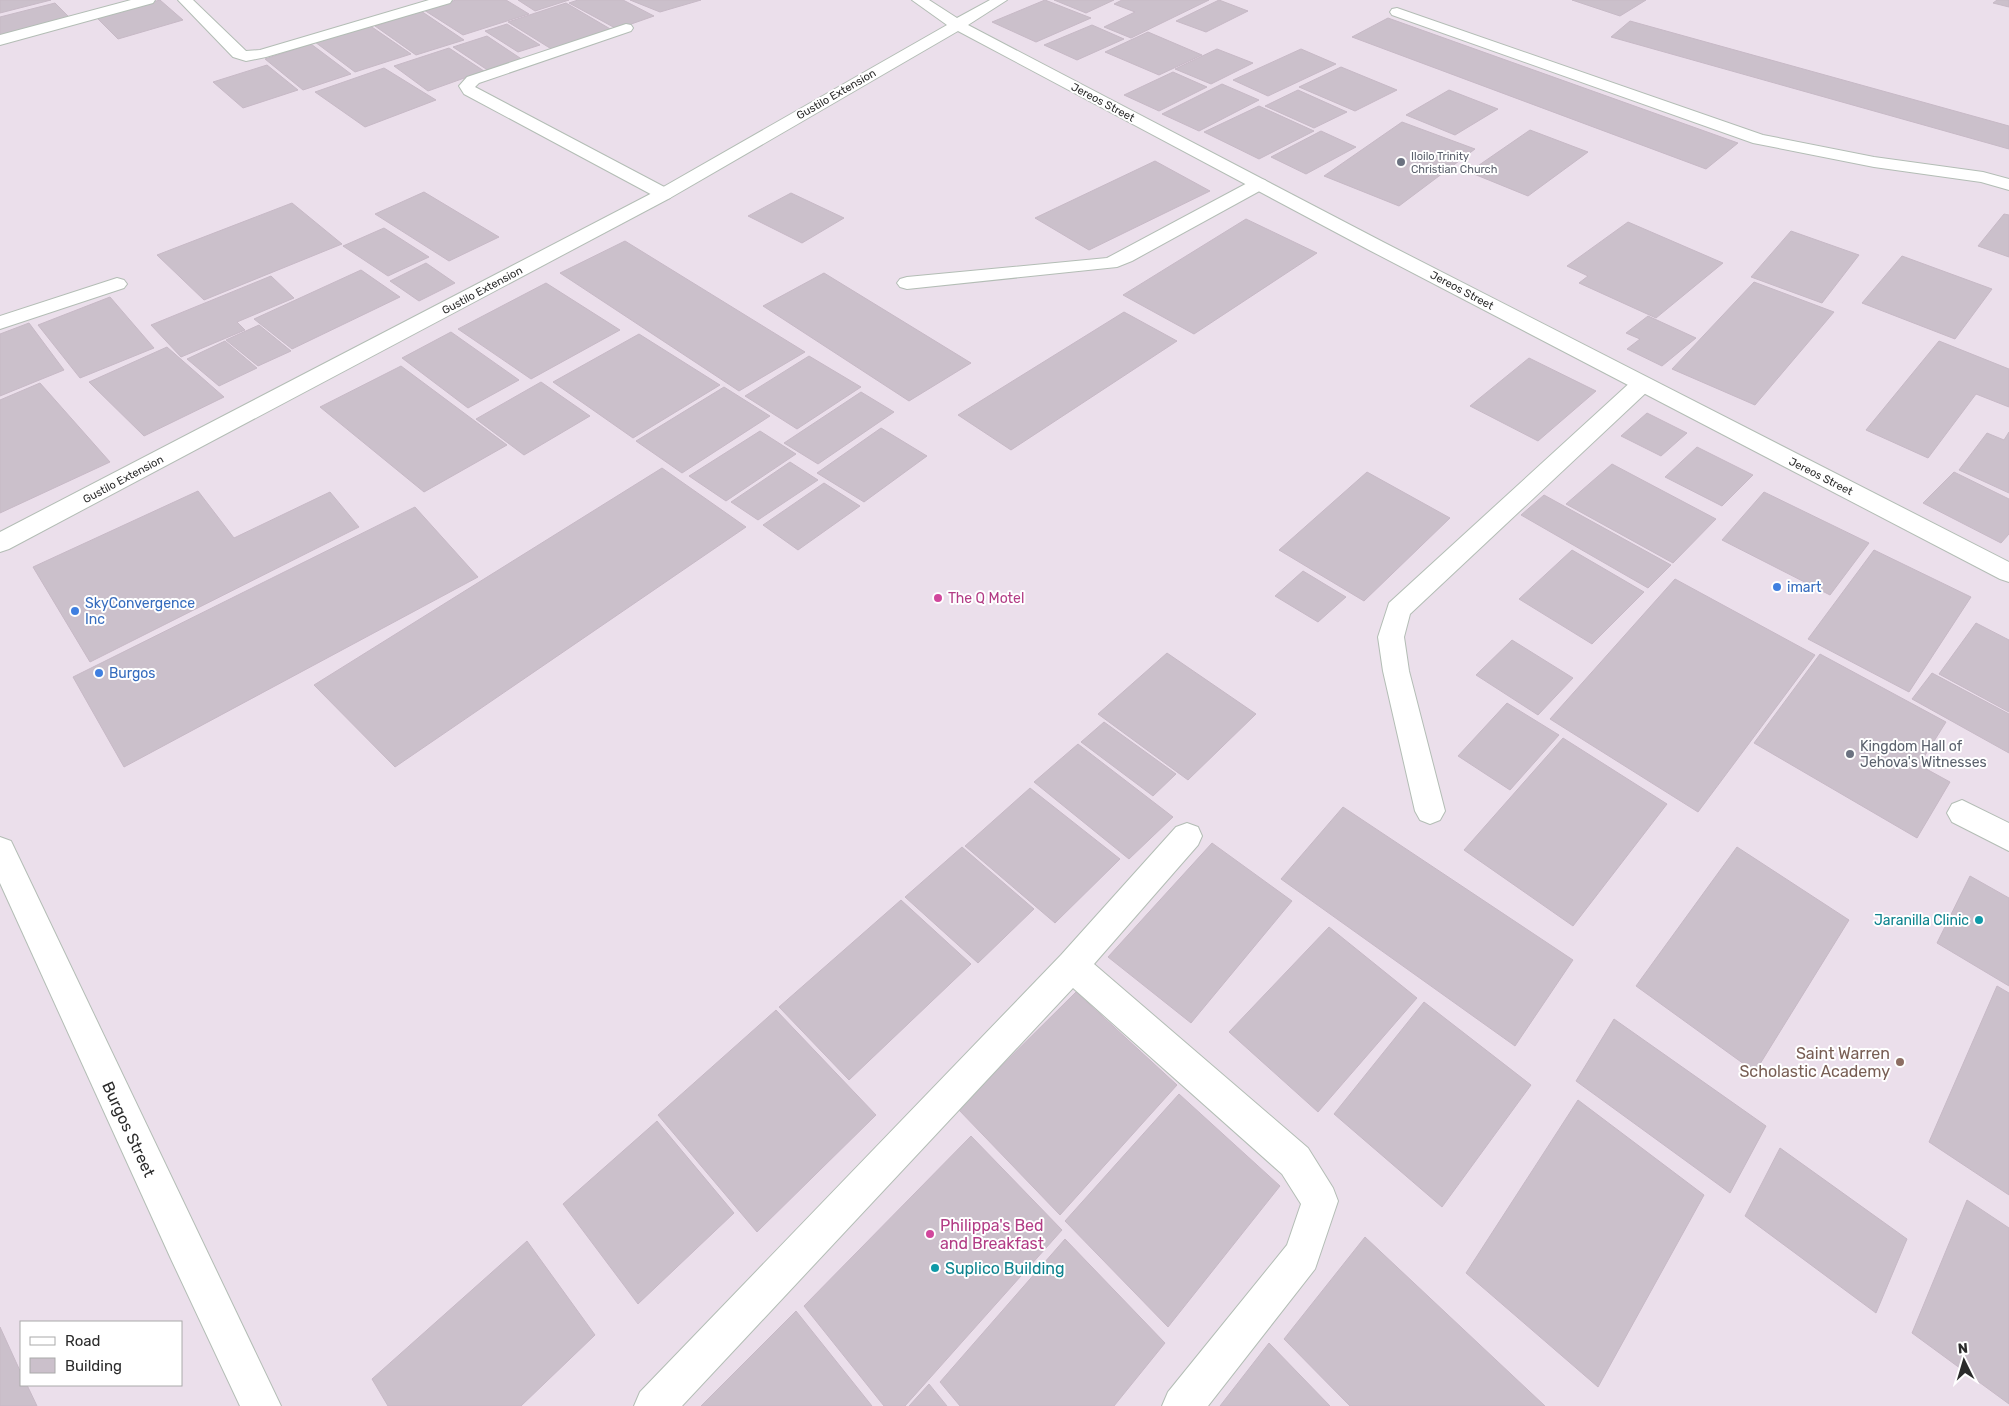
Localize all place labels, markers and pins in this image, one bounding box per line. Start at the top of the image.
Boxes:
place label: Iloilo Trinity Christian Church [1411,150,1497,176]
marker: Iloilo Trinity Christian Church [1395,156,1407,168]
place label: imart [1787,579,1822,596]
marker: imart [1771,581,1783,593]
place label: The Q Motel [948,590,1024,607]
marker: The Q Motel [932,592,944,604]
place label: SkyConvergence Inc [85,595,195,628]
marker: SkyConvergence Inc [69,605,81,617]
place label: Burgos [109,665,156,682]
marker: Burgos [93,667,105,679]
place label: Kingdom Hall of Jehova's Witnesses [1860,738,1987,771]
marker: Kingdom Hall of Jehova's Witnesses [1844,748,1856,760]
place label: Jaranilla Clinic [1874,912,1969,929]
marker: Jaranilla Clinic [1973,914,1985,926]
place label: Saint Warren Scholastic Academy [1739,1044,1890,1081]
marker: Saint Warren Scholastic Academy [1894,1056,1906,1068]
place label: Philippa's Bed and Breakfast [940,1216,1044,1253]
marker: Philippa's Bed and Breakfast [924,1228,936,1240]
place label: Suplico Building [945,1259,1065,1278]
marker: Suplico Building [929,1262,941,1274]

